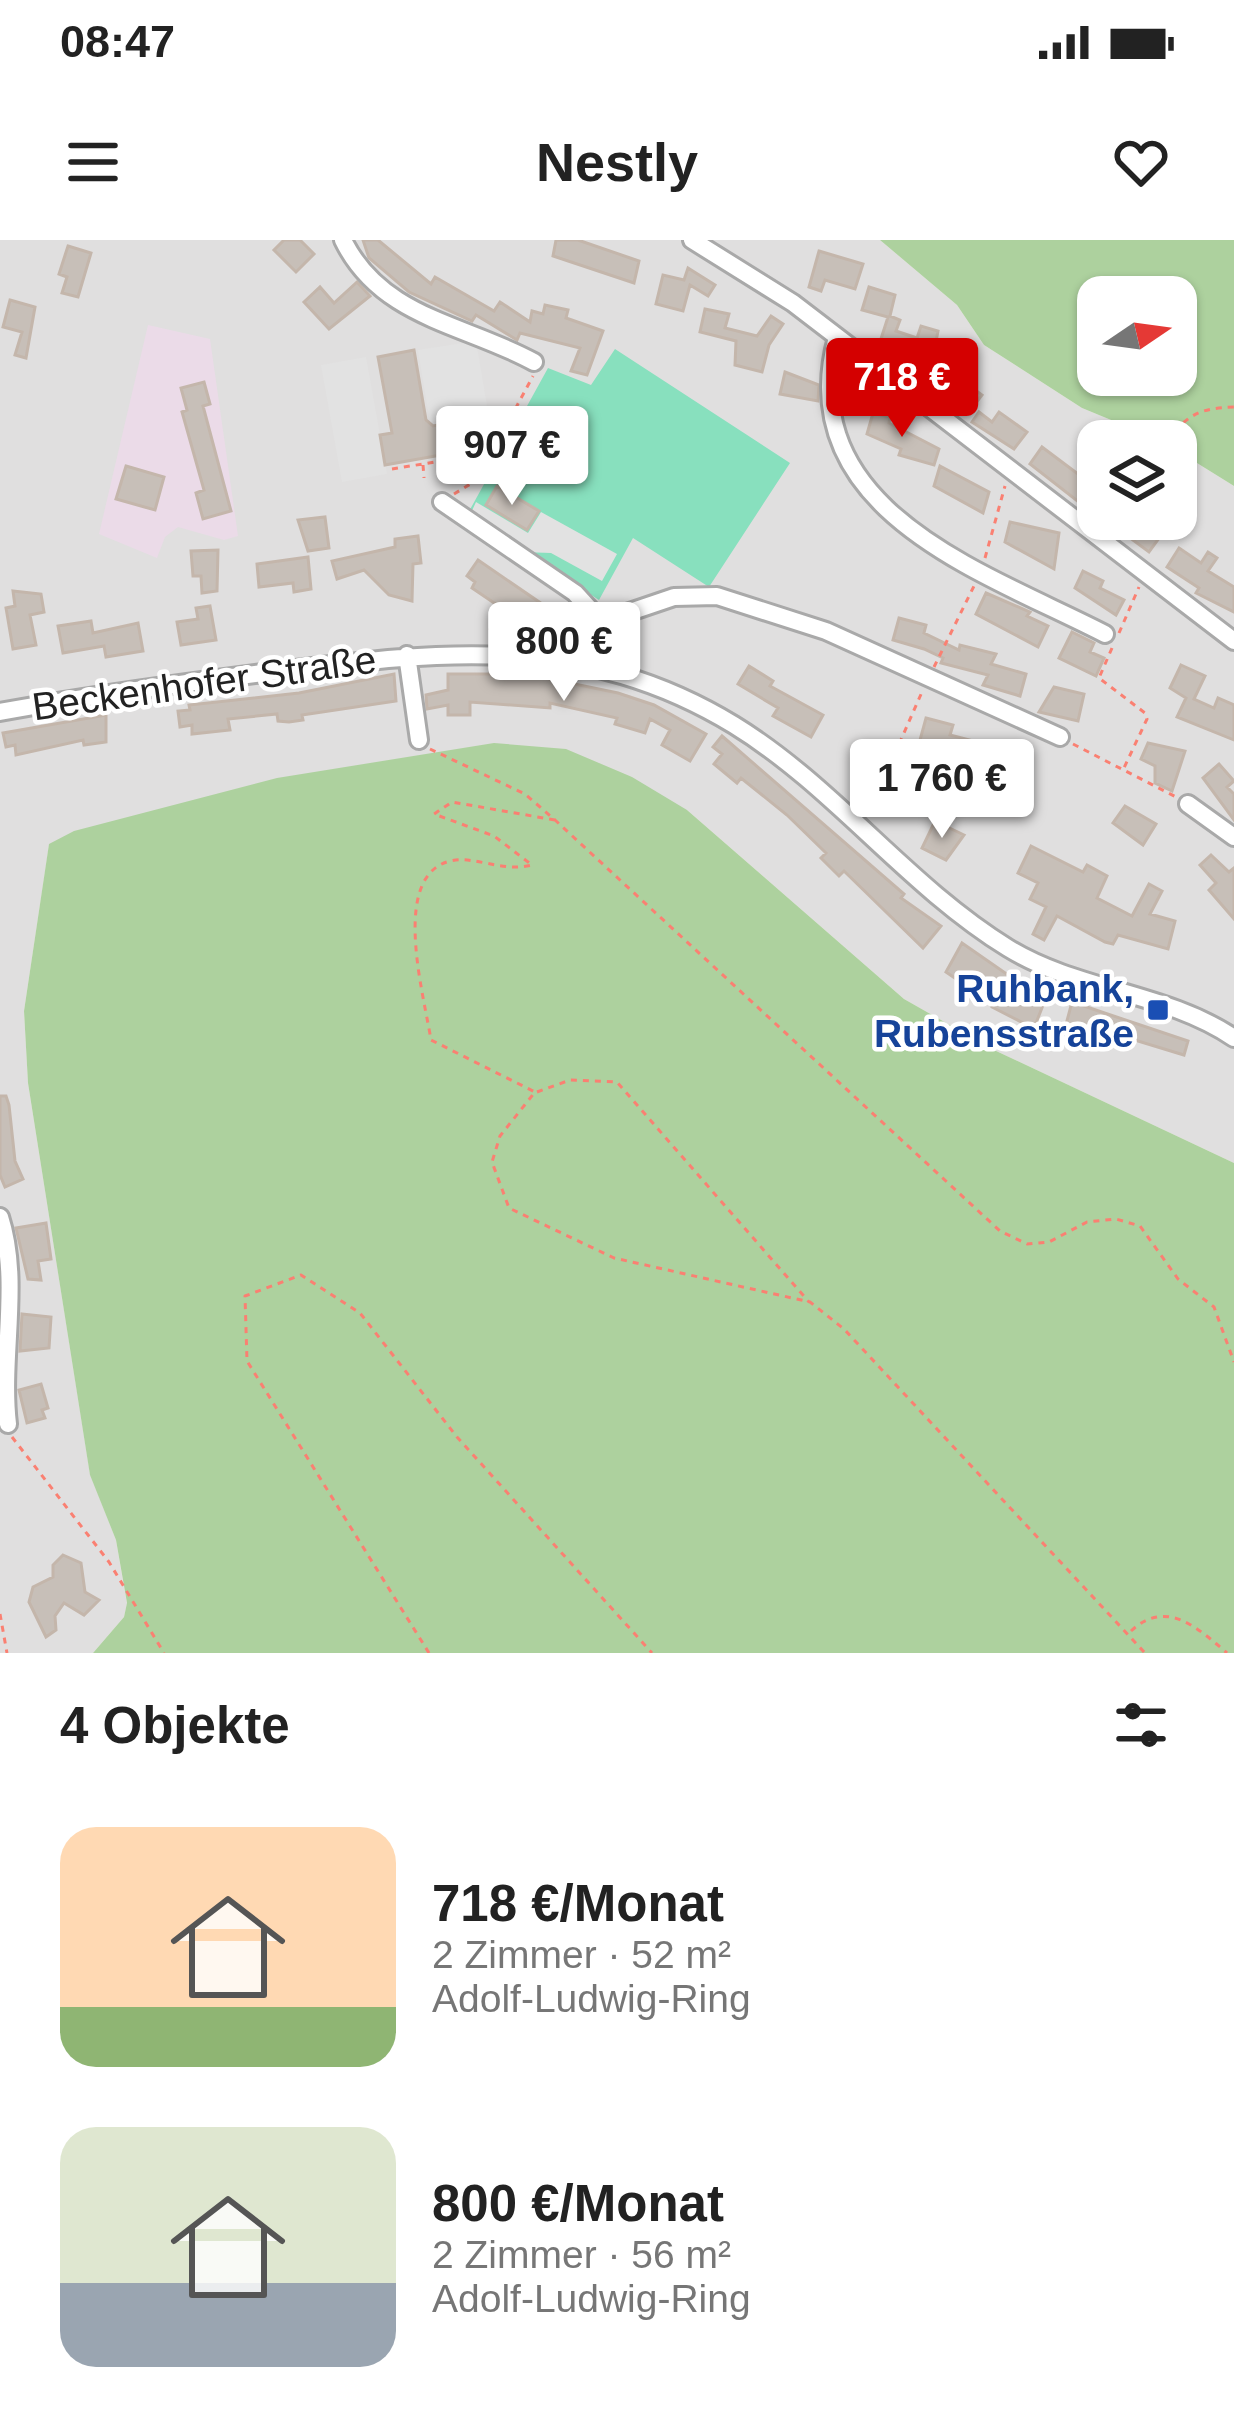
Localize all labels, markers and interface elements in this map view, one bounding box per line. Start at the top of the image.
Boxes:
text: 08:47 [60,16,175,67]
icon: menu [60,129,126,195]
icon: heart [1108,129,1174,195]
text: Nestly [536,132,698,192]
north arrow [1077,276,1197,396]
map controls [1077,276,1197,540]
pin: 718 € [818,338,986,440]
text: 718 € [853,355,951,398]
pin: 907 € [428,406,596,508]
button: layers [1077,420,1197,540]
text: 907 € [463,423,561,466]
pin: 800 € [480,602,648,704]
text: 800 € [515,619,613,662]
street label: Beckenhofer Straße [29,638,379,728]
pin: 1 760 € [831,739,1053,841]
text: 1 760 € [877,756,1007,799]
place label: Ruhbank, Rubensstraße [874,967,1134,1055]
marker: Ruhbank, Rubensstraße [1145,997,1171,1023]
icon: filters [1108,1692,1174,1758]
text: 4 Objekte [60,1697,290,1754]
icon: home [156,1875,300,2019]
text: 718 €/Monat [432,1875,724,1932]
text: 2 Zimmer · 52 m² [432,1933,731,1976]
text: Adolf-Ludwig-Ring [432,1977,751,2020]
icon: home [156,2175,300,2319]
text: 800 €/Monat [432,2175,724,2232]
text: 2 Zimmer · 56 m² [432,2233,731,2276]
text: Adolf-Ludwig-Ring [432,2277,751,2320]

